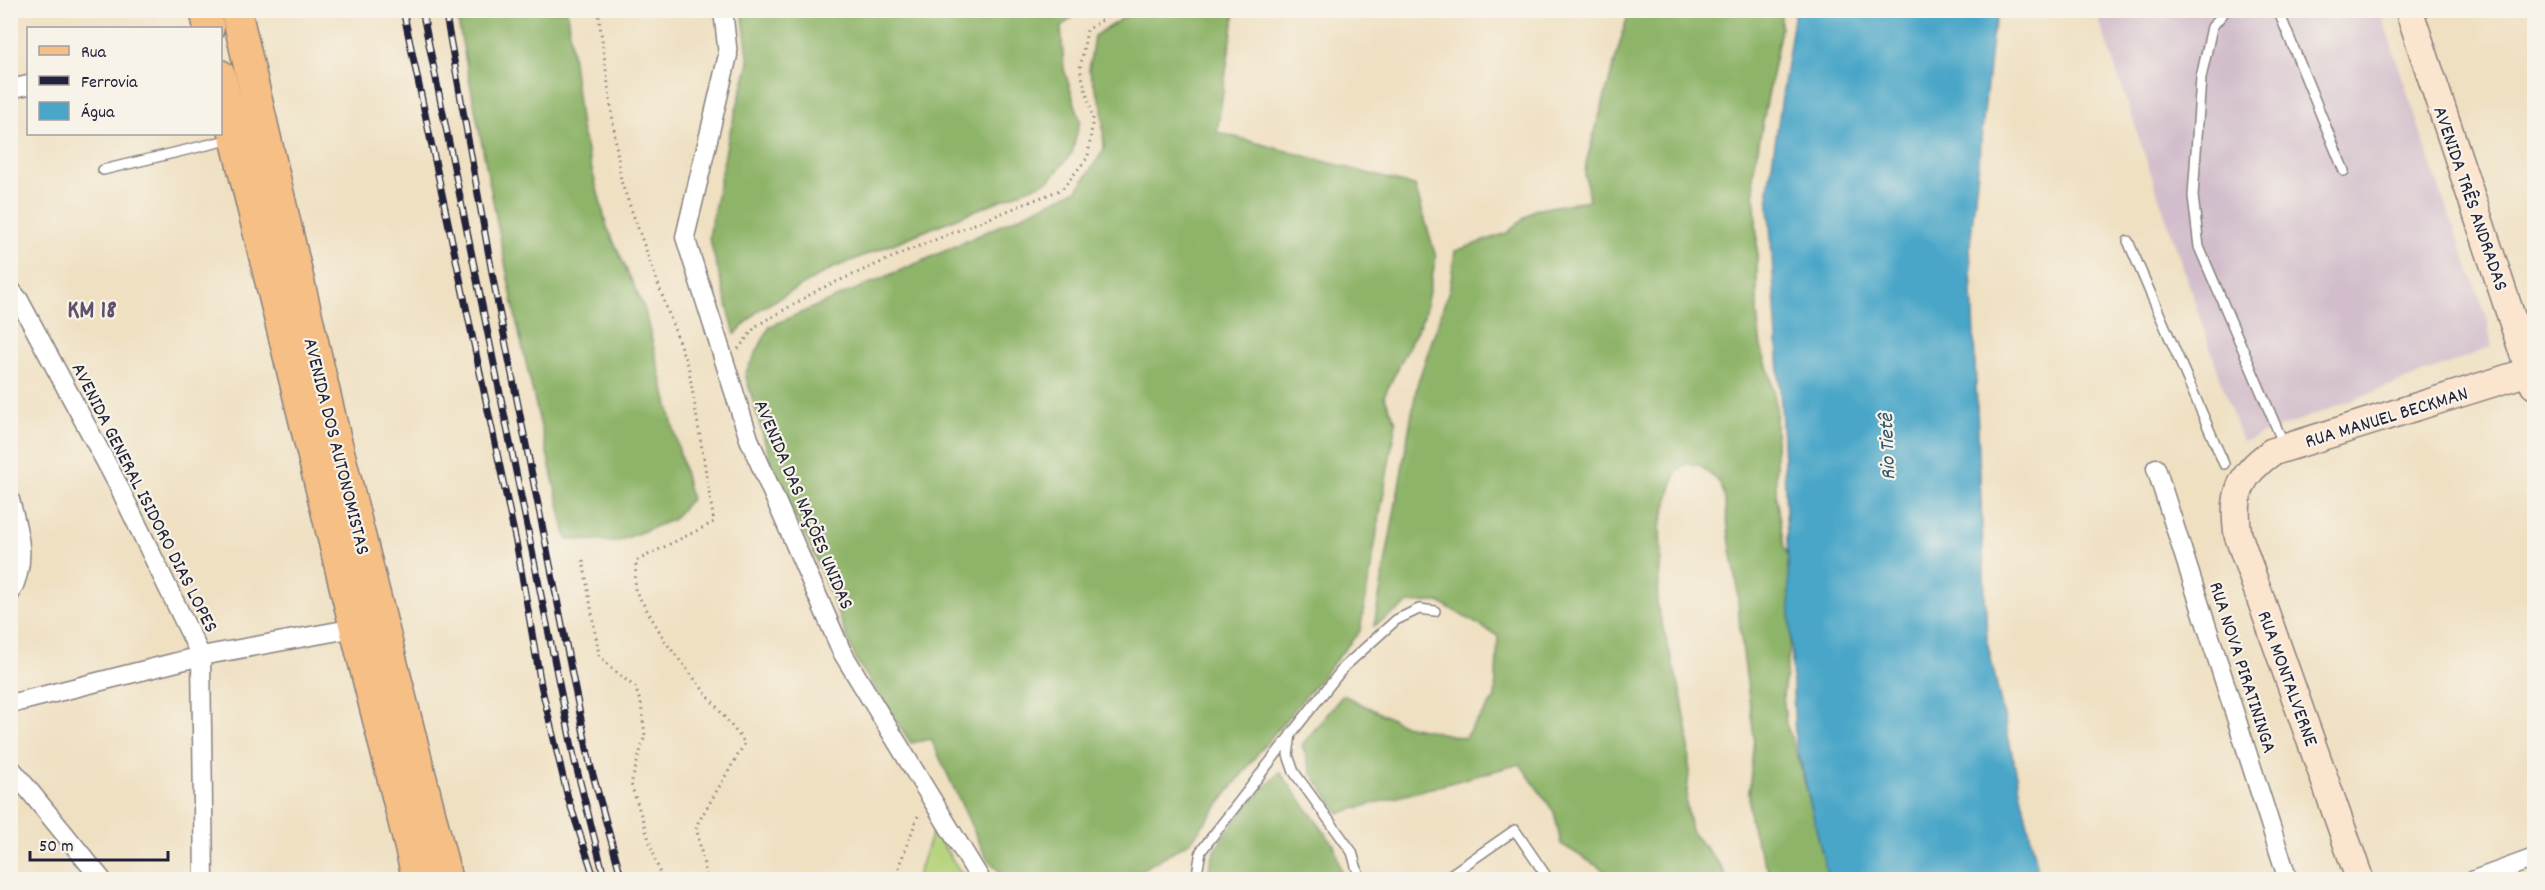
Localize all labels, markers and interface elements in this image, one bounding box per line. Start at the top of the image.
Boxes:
legend [27,27,222,135]
text: Rua [81,41,107,66]
text: Ferrovia [81,71,138,96]
text: Água [81,101,115,126]
street label: AVENIDA TRÊS ANDRADAS [2424,103,2514,295]
district label: KM 18 [67,293,117,330]
street label: AVENIDA DOS AUTONOMISTAS [295,335,376,558]
street label: AVENIDA GENERAL ISIDORO DIAS LOPES [63,359,224,638]
street label: RUA MANUEL BECKMAN [2302,381,2472,457]
street label: AVENIDA DAS NAÇÕES UNIDAS [745,396,859,614]
water label: Rio Tietê [1873,411,1905,481]
street label: RUA NOVA PIRATININGA [2200,579,2282,757]
street label: RUA MONTALVERNE [2249,607,2324,751]
scale bar [30,824,168,862]
text: 50 m [39,835,74,860]

